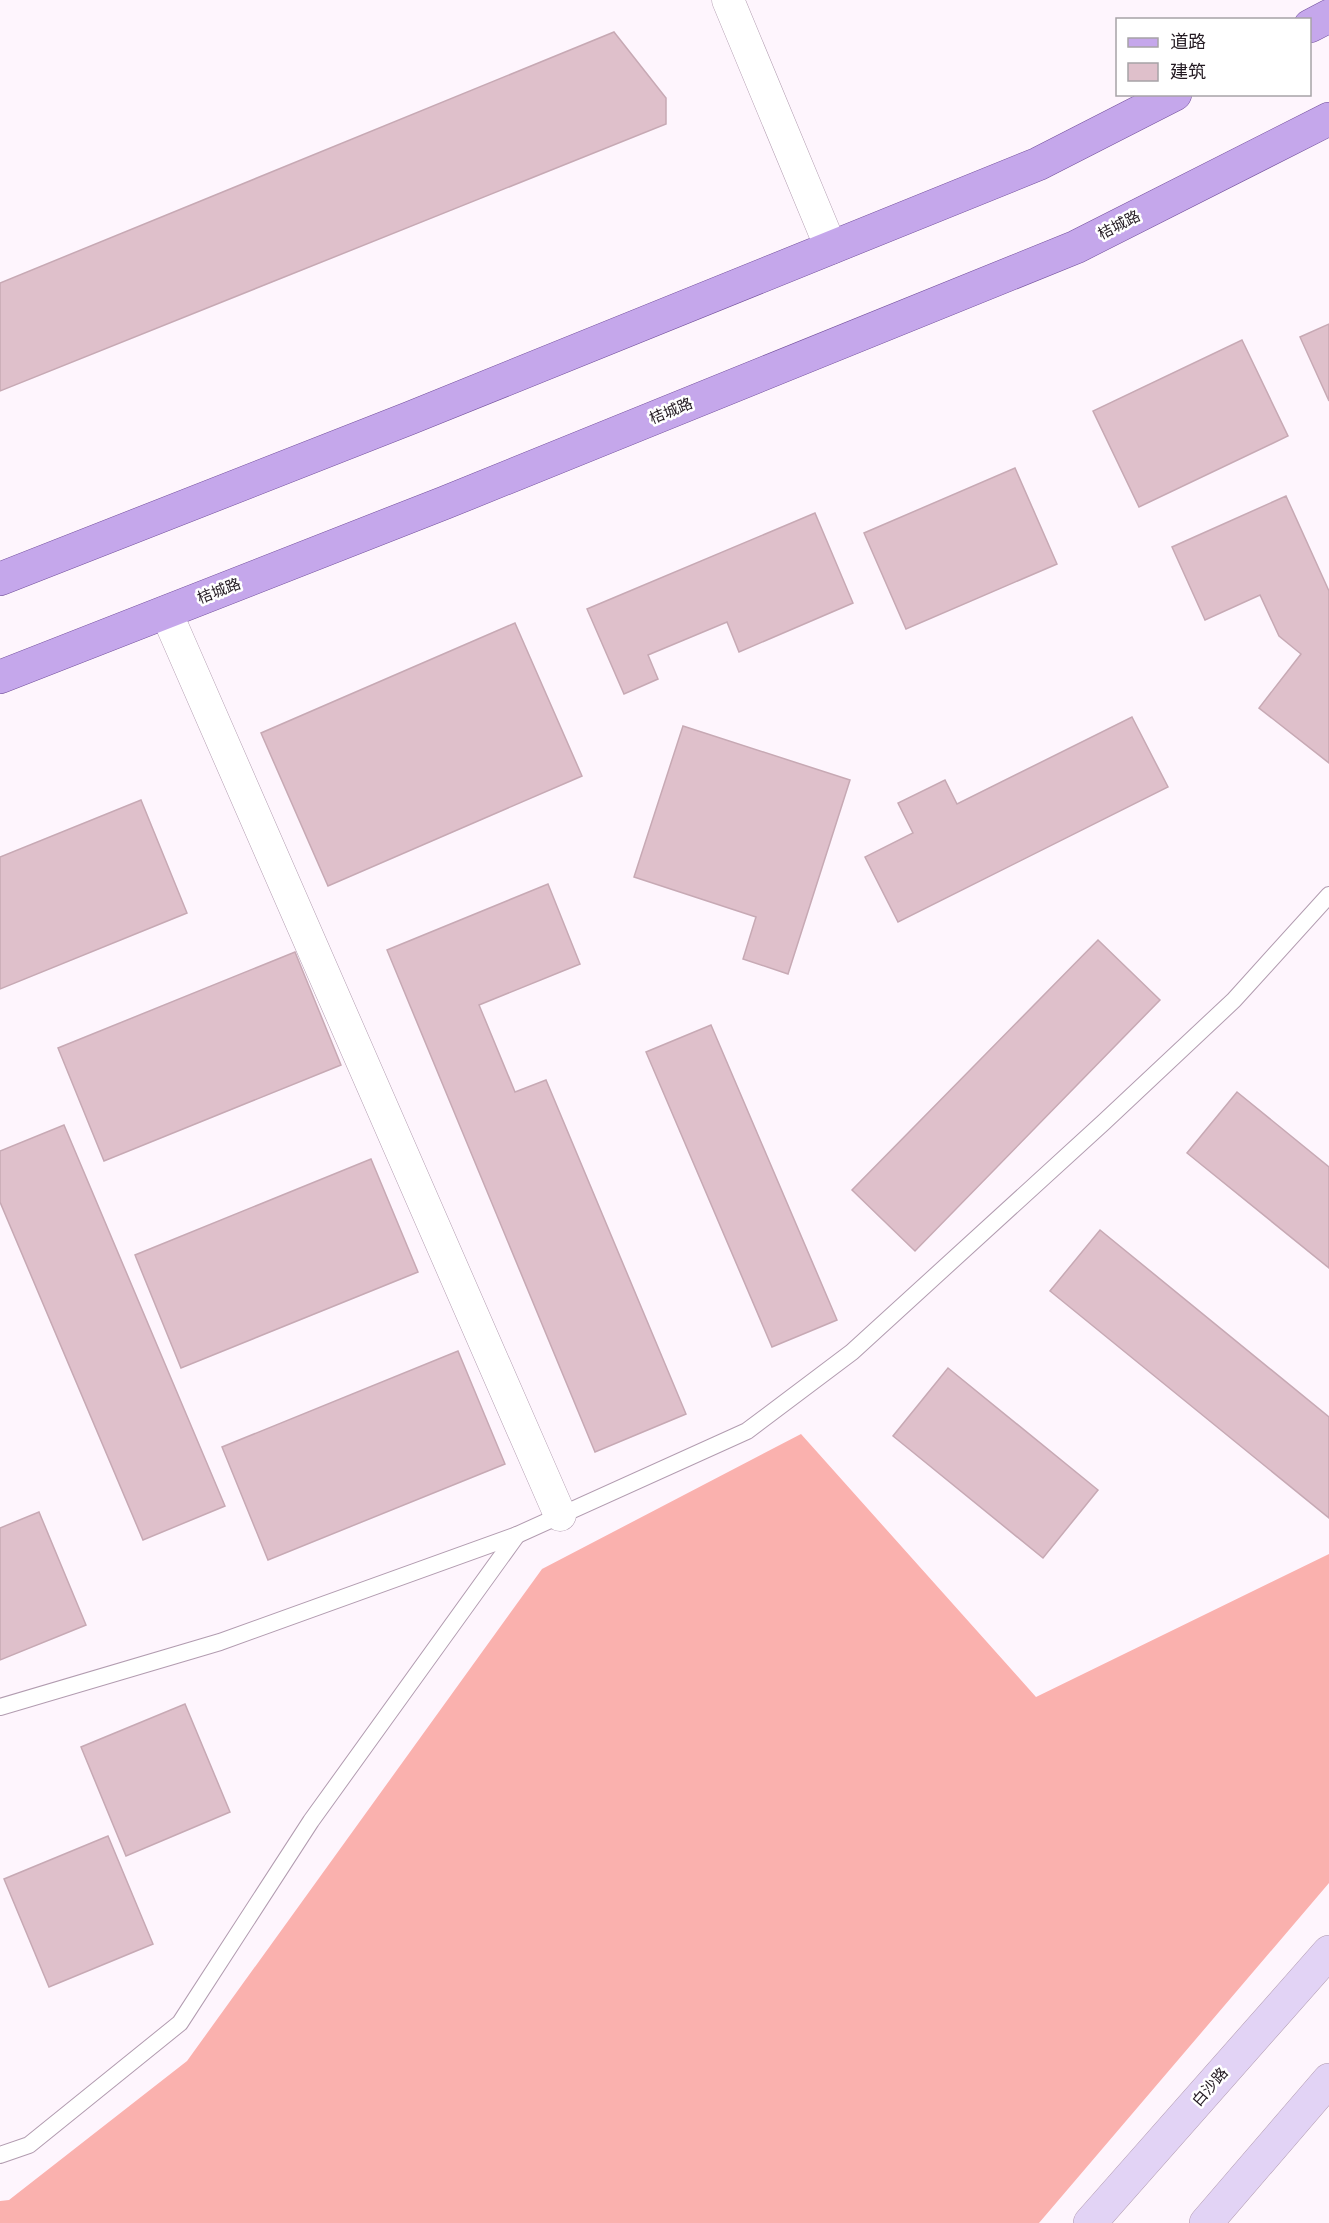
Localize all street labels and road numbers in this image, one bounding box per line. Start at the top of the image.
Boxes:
street label: 桔城路 [1095,207,1143,243]
street label: 桔城路 [647,394,695,428]
street label: 桔城路 [195,575,243,607]
street label: 白沙路 [1188,2064,1232,2110]

